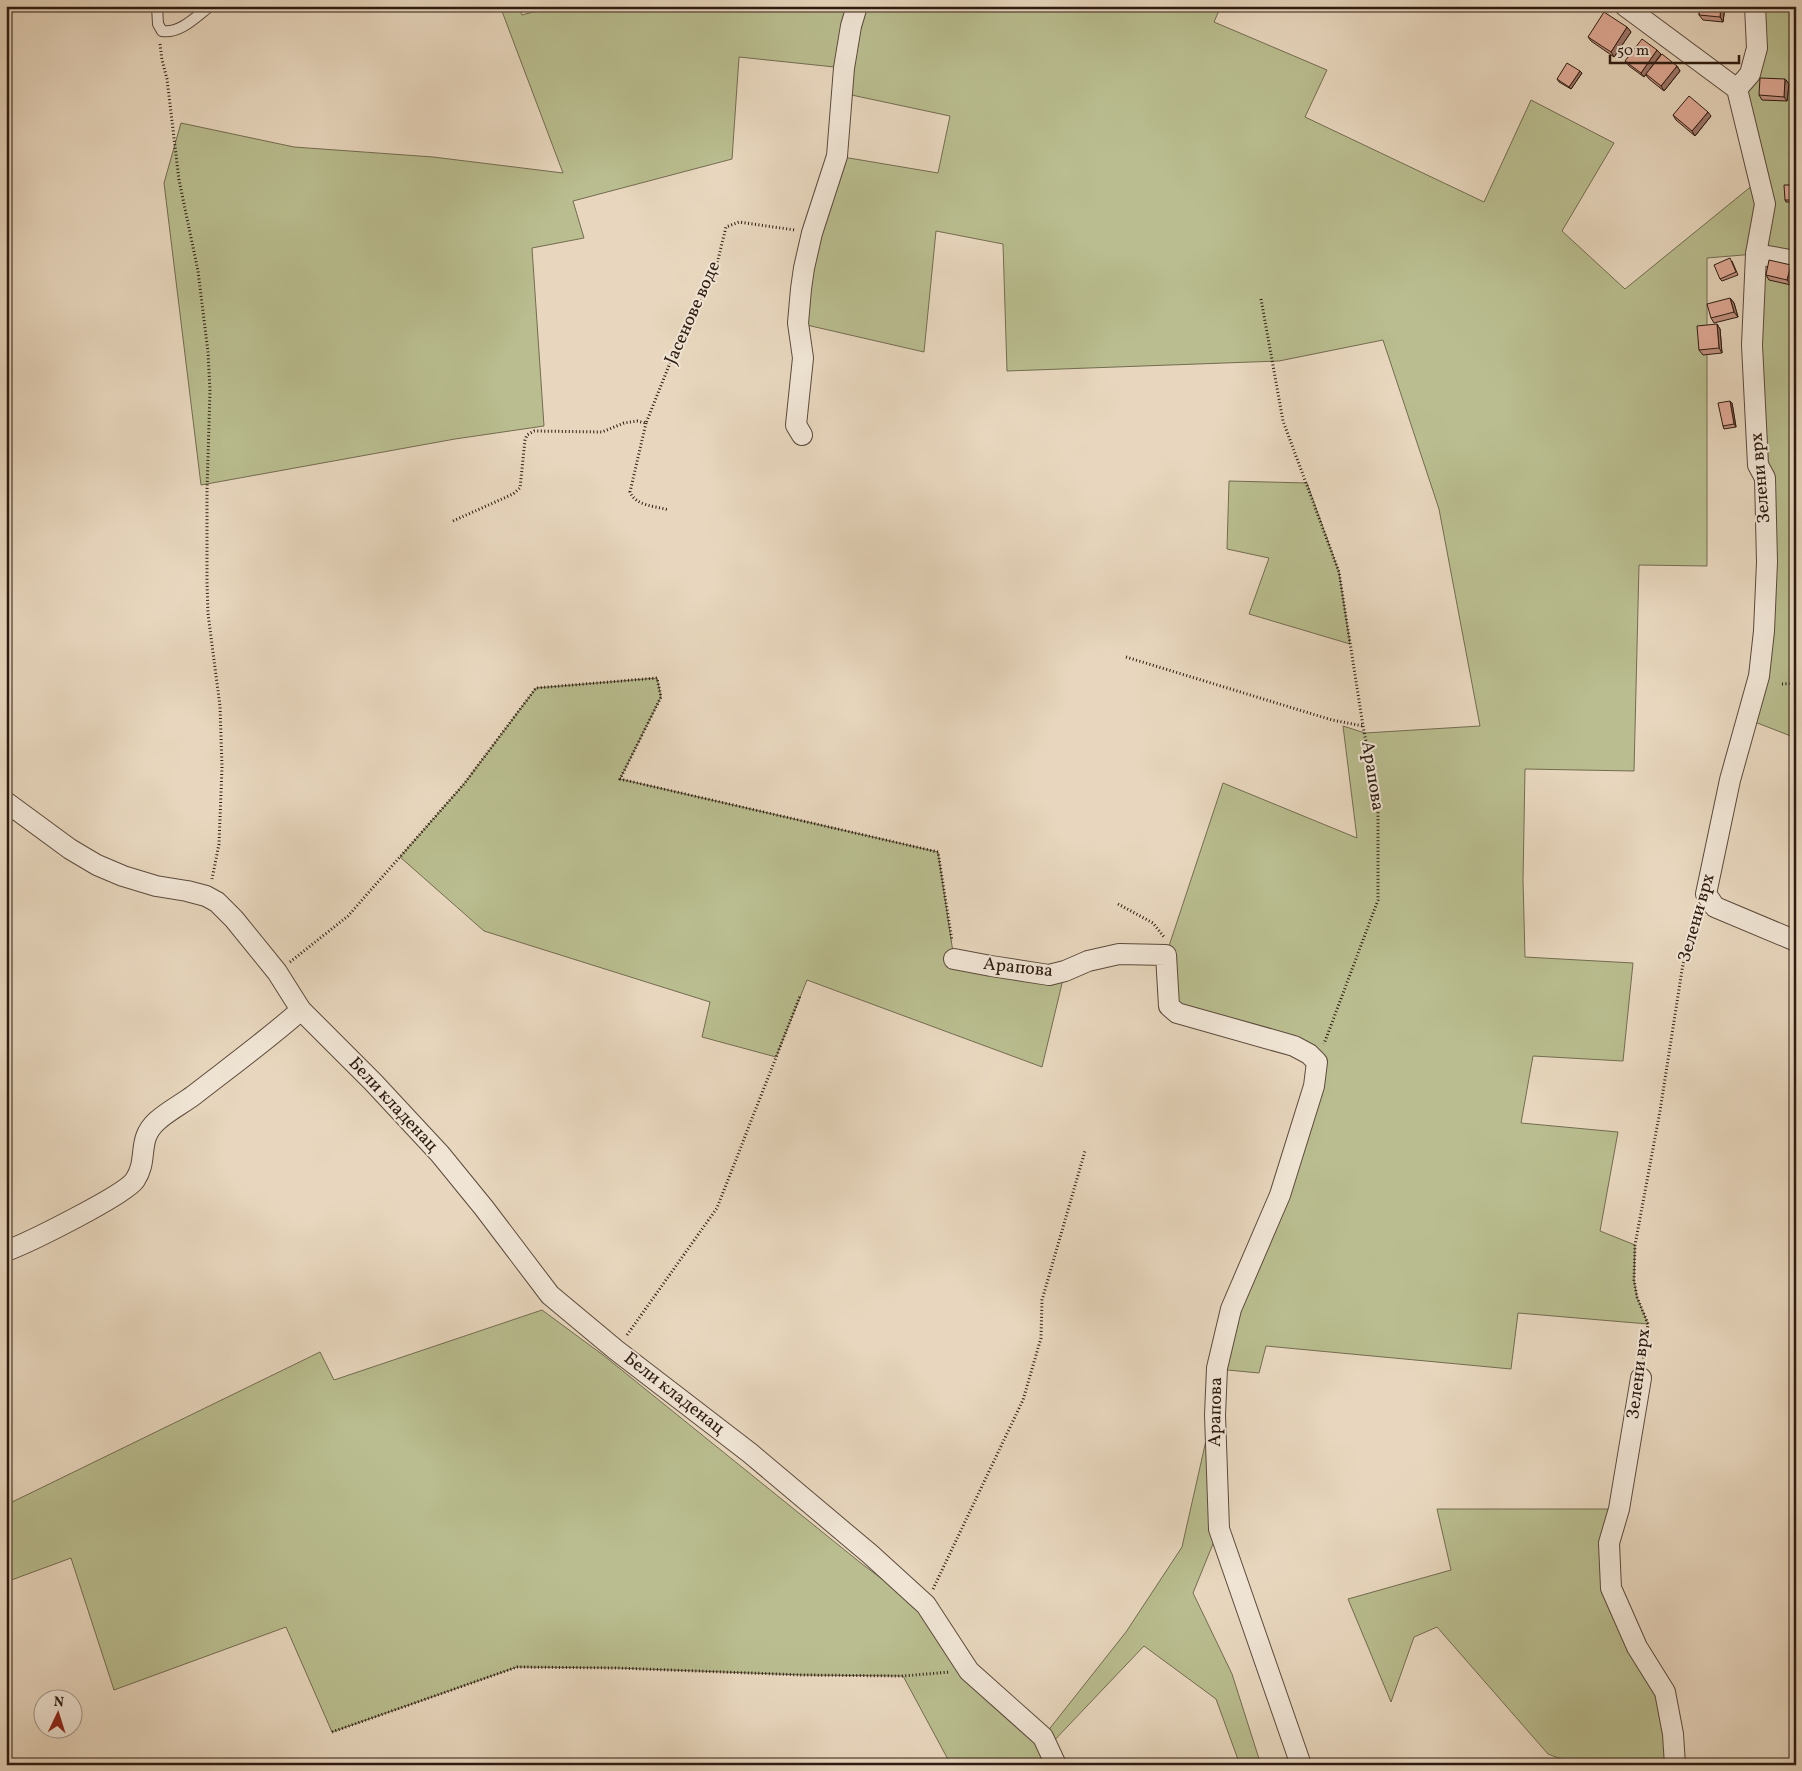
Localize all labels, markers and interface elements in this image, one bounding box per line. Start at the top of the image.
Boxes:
scale bar [1610,32,1738,64]
text: 50 m [1617,41,1649,62]
street label: Јасенове воде [659,257,727,369]
street label: Зелени врх [1745,432,1777,524]
street label: Арапова [1354,739,1390,813]
street label: Зелени врх [1672,871,1722,965]
street label: Арапова [982,952,1054,984]
street label: Бели кладенац [342,1052,444,1158]
street label: Зелени врх [1621,1327,1657,1421]
street label: Бели кладенац [618,1347,730,1441]
street label: Арапова [1203,1377,1229,1447]
north arrow [32,1688,82,1738]
text: N [53,1693,65,1712]

